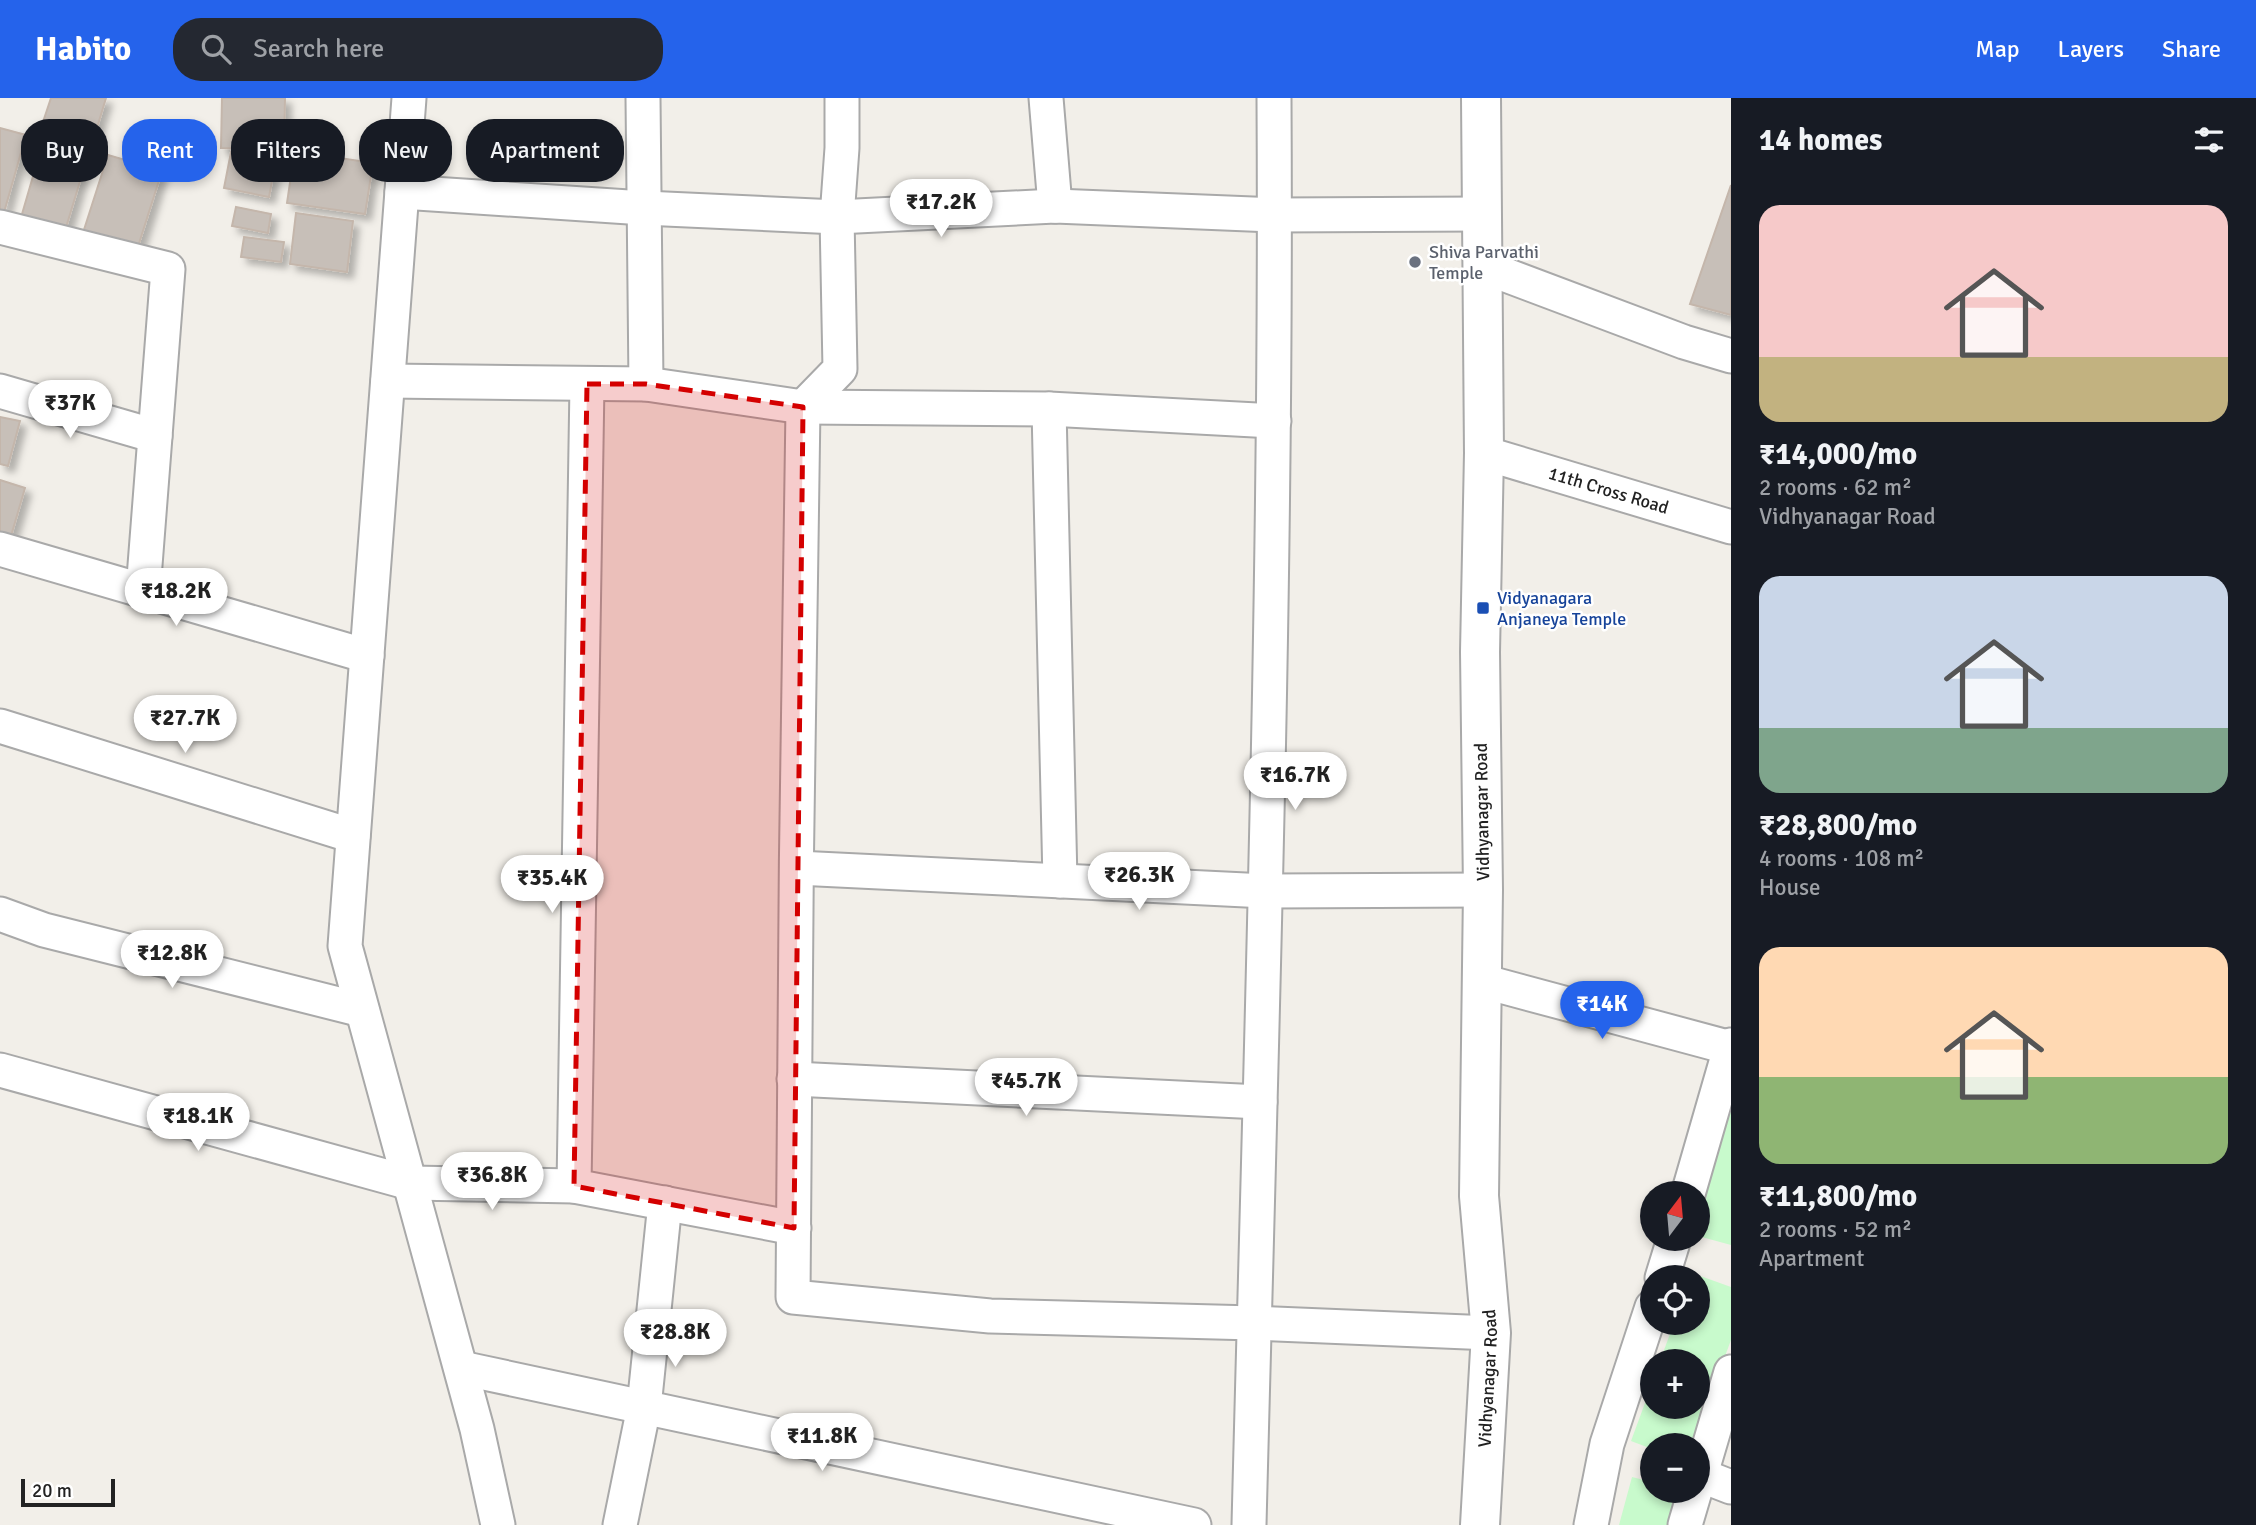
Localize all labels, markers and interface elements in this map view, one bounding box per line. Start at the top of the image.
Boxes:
search box [173,18,663,81]
text: Habito [35,29,131,70]
icon: search [197,30,235,68]
text: Search here [253,33,384,65]
text: Map [1975,34,2020,64]
text: Layers [2058,34,2124,64]
text: Share [2162,34,2221,64]
chip: Buy [21,119,108,182]
chip: Rent [122,119,217,182]
chip: Filters [231,119,345,182]
chip: New [359,119,452,182]
chip: Apartment [466,119,624,182]
icon: filters [2190,121,2228,159]
text: 14 homes [1759,122,1882,159]
pin: ₹17.2K [884,180,998,239]
text: ₹17.2K [906,187,976,216]
place label: Shiva Parvathi Temple [1429,241,1539,284]
icon: home [1931,250,2057,376]
marker: Shiva Parvathi Temple [1407,254,1423,270]
pin: ₹37K [29,380,111,440]
text: ₹37K [44,388,96,417]
text: ₹14,000/mo [1759,436,1917,473]
street label: 11th Cross Road [1546,462,1671,519]
text: 2 rooms · 62 m² [1759,473,1912,502]
text: Vidhyanagar Road [1759,502,1936,531]
pin: ₹18.2K [119,568,233,628]
text: ₹18.2K [141,576,211,605]
place label: Vidyanagara Anjaneya Temple [1497,587,1626,630]
marker: Vidyanagara Anjaneya Temple [1475,600,1491,616]
icon: home [1931,621,2057,747]
pin: ₹27.7K [128,696,242,755]
text: ₹27.7K [150,703,220,732]
street label: Vidhyanagar Road [1470,743,1494,881]
pin: ₹16.7K [1238,752,1352,812]
text: ₹16.7K [1260,760,1330,789]
text: ₹28,800/mo [1759,807,1917,844]
text: 4 rooms · 108 m² [1759,844,1924,873]
pin: ₹26.3K [1082,852,1196,912]
pin: ₹35.4K [495,856,609,915]
text: ₹26.3K [1104,860,1174,889]
text: ₹35.4K [517,863,587,892]
text: House [1759,873,1821,902]
pin: ₹12.8K [115,930,229,990]
text: ₹12.8K [137,938,207,967]
pin: ₹14K [1561,982,1643,1041]
text: ₹14K [1576,989,1628,1018]
icon: home [1931,992,2057,1118]
pin: ₹45.7K [969,1058,1083,1118]
text: ₹45.7K [991,1066,1061,1095]
pin: ₹18.1K [141,1094,255,1153]
text: ₹18.1K [163,1101,233,1130]
pin: ₹36.8K [435,1152,549,1212]
text: ₹36.8K [457,1160,527,1189]
text: ₹11,800/mo [1759,1178,1917,1215]
north arrow [1640,1181,1710,1251]
map controls [1640,1181,1710,1503]
text: 2 rooms · 52 m² [1759,1215,1912,1244]
text: Apartment [1759,1244,1864,1273]
button: locate [1640,1265,1710,1335]
street label: Vidhyanagar Road [1473,1308,1502,1448]
pin: ₹28.8K [618,1310,732,1369]
text: ₹28.8K [640,1317,710,1346]
button: + [1640,1349,1710,1419]
pin: ₹11.8K [765,1414,879,1473]
text: ₹11.8K [787,1421,857,1450]
button: − [1640,1433,1710,1503]
scale bar [21,1476,116,1508]
text: 20 m [32,1479,72,1503]

